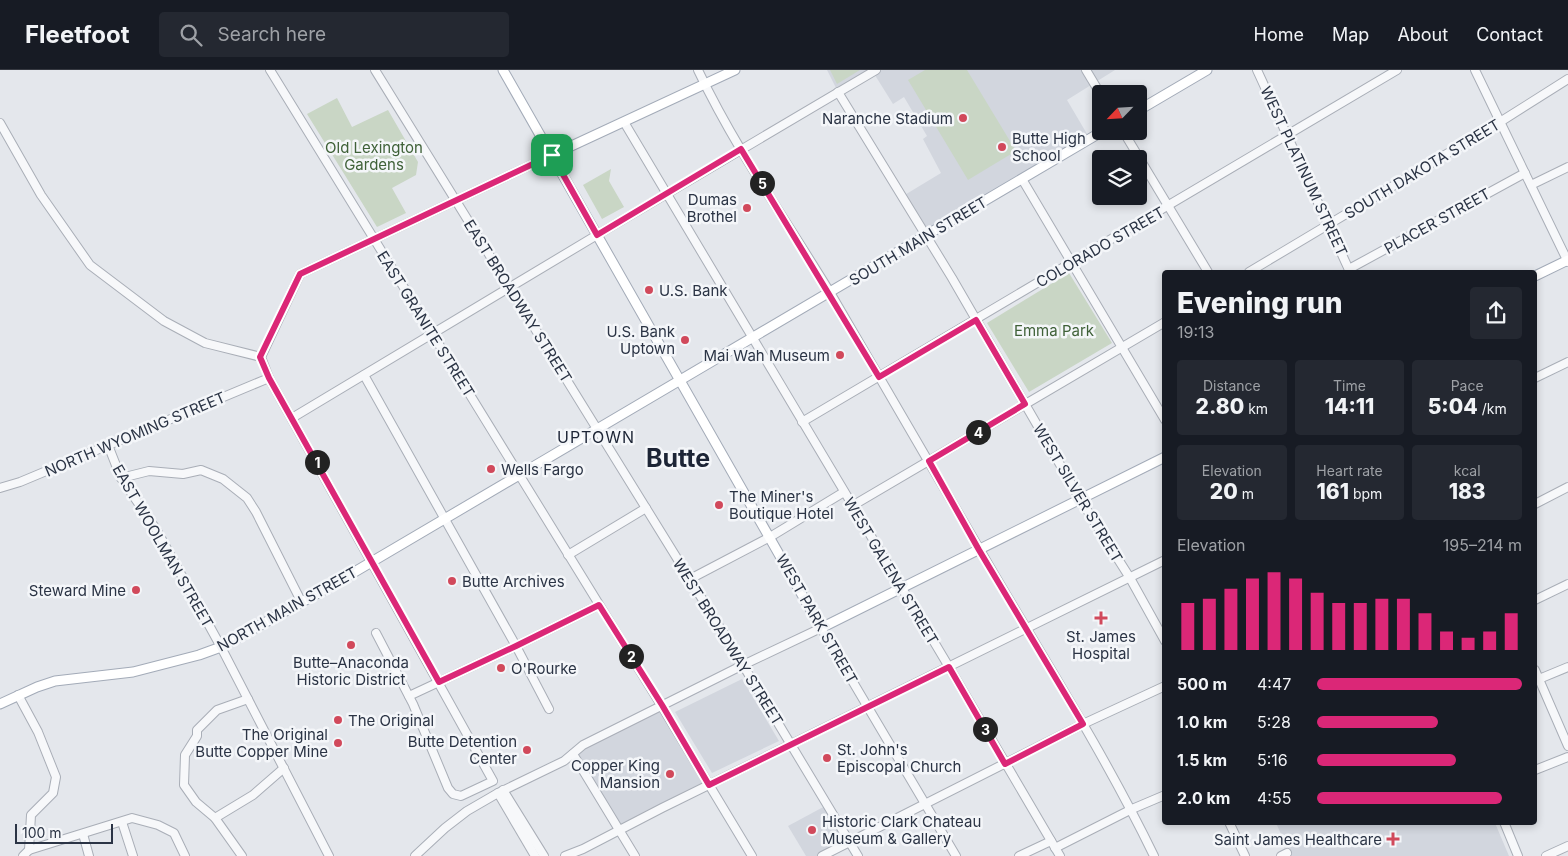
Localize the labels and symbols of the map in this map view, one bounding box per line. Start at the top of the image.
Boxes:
street label: WEST PLATINUM STREET [1256,83,1352,259]
north arrow [1092,85,1148,140]
place label: Naranche Stadium [822,109,953,128]
marker: Naranche Stadium [957,112,969,124]
street label: SOUTH DAKOTA STREET [1341,115,1503,223]
place label: Butte High School [1012,129,1086,165]
pin [531,134,573,176]
park label: Old Lexington Gardens [325,138,423,174]
marker: Butte High School [996,141,1008,153]
pin: 5 [750,170,774,196]
street label: PLACER STREET [1381,184,1493,258]
place label: Dumas Brothel [687,190,737,226]
street label: SOUTH MAIN STREET [846,192,990,290]
marker: Dumas Brothel [741,202,753,214]
street label: COLORADO STREET [1032,202,1168,292]
street label: EAST BROADWAY STREET [460,216,576,386]
street label: EAST GRANITE STREET [373,247,479,401]
place label: U.S. Bank [659,281,728,300]
marker: U.S. Bank [643,284,655,296]
park label: Emma Park [1014,321,1095,340]
place label: U.S. Bank Uptown [607,322,676,358]
marker: U.S. Bank Uptown [679,334,691,346]
place label: Mai Wah Museum [704,346,830,365]
marker: Mai Wah Museum [834,349,846,361]
street label: NORTH WYOMING STREET [42,387,228,481]
pin: 4 [966,420,990,444]
street label: WEST SILVER STREET [1029,420,1127,566]
district label: UPTOWN [557,427,635,447]
district label: Butte [646,443,710,473]
pin: 1 [304,450,330,474]
place label: Wells Fargo [501,460,584,479]
street label: EAST WOOLMAN STREET [108,461,218,631]
marker: Wells Fargo [485,463,497,475]
place label: The Miner's Boutique Hotel [729,487,834,523]
street label: WEST GALENA STREET [839,494,943,648]
marker: The Miner's Boutique Hotel [713,499,725,511]
street label: WEST PARK STREET [772,551,862,687]
street label: WEST BROADWAY STREET [669,555,787,729]
street label: NORTH MAIN STREET [213,562,361,656]
place label: Butte Archives [462,572,565,591]
marker: Butte Archives [446,575,458,587]
place label: Steward Mine [29,581,126,600]
marker: Steward Mine [130,584,142,596]
marker: St. James Hospital [1094,611,1108,625]
place label: St. James Hospital [1066,627,1136,663]
marker: Butte–Anaconda Historic District [345,639,357,651]
pin: 2 [618,644,644,668]
place label: Butte–Anaconda Historic District [293,653,409,689]
place label: O'Rourke [511,659,577,678]
marker: O'Rourke [495,662,507,674]
place label: The Original [348,711,434,730]
marker: The Original [332,714,344,726]
pin: 3 [972,716,998,742]
place label: The Original Butte Copper Mine [195,725,328,761]
place label: Butte Detention Center [408,732,517,768]
marker: The Original Butte Copper Mine [332,737,344,749]
place label: St. John's Episcopal Church [837,740,961,776]
marker: Butte Detention Center [521,744,533,756]
marker: St. John's Episcopal Church [821,752,833,764]
place label: Copper King Mansion [571,756,660,792]
marker: Copper King Mansion [664,768,676,780]
place label: Historic Clark Chateau Museum & Gallery [822,812,981,848]
scale bar [15,821,112,844]
marker: Historic Clark Chateau Museum & Gallery [806,824,818,836]
place label: Saint James Healthcare [1214,830,1382,849]
marker: Saint James Healthcare [1386,832,1400,846]

